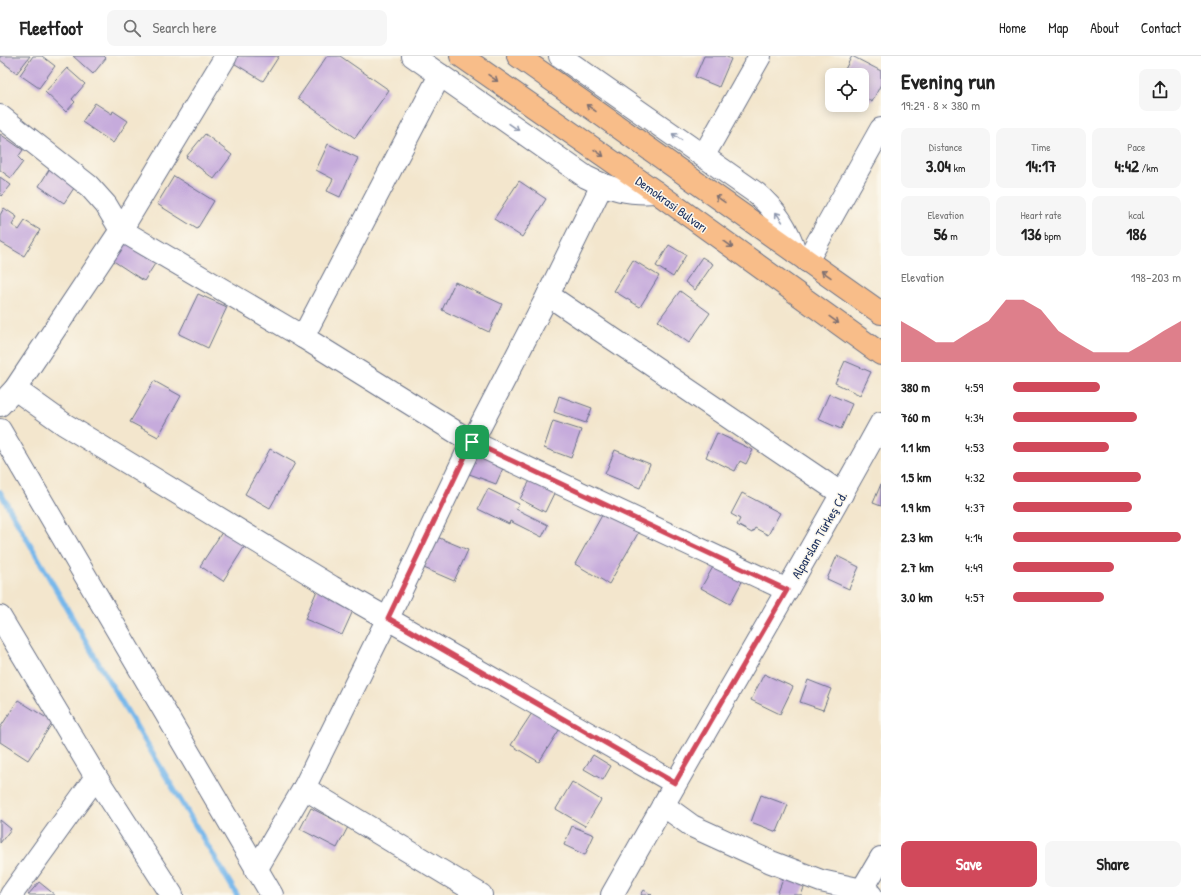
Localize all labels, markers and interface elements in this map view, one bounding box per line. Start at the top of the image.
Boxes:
search box [107,10,387,46]
text: Fleetfoot [20,15,83,41]
icon: search [121,17,143,39]
text: Search here [153,17,217,38]
text: Home [999,18,1026,37]
text: Map [1048,18,1068,37]
text: About [1090,18,1119,37]
text: Contact [1141,18,1181,37]
text: Evening run [901,66,995,96]
map controls [825,68,869,112]
button: locate [825,68,869,112]
button: share [1139,69,1181,111]
one-way arrow [487,74,498,82]
text: 19:29 · 8 × 380 m [901,96,980,114]
one-way arrow [586,104,597,112]
one-way arrow [508,123,519,131]
one-way arrow [672,133,683,141]
text: Distance [929,140,962,154]
text: Time [1031,140,1051,154]
text: Pace [1127,140,1145,154]
one-way arrow [594,149,605,157]
text: 3.04 [926,154,951,177]
text: 14:17 [1025,154,1057,177]
text: 4:42 [1114,154,1139,177]
text: km [951,161,966,175]
text: /km [1139,161,1158,175]
street label: Demokrasi Bulvarı [632,172,712,236]
one-way arrow [715,195,726,203]
text: Elevation [927,208,964,222]
text: Heart rate [1020,208,1062,222]
text: kcal [1128,208,1144,222]
one-way arrow [775,212,783,223]
text: 56 [934,222,948,245]
text: 136 [1021,222,1042,245]
text: 186 [1126,222,1146,245]
text: m [948,229,958,243]
text: bpm [1042,229,1061,243]
one-way arrow [723,240,734,248]
text: Elevation [901,268,944,286]
text: 198–203 m [1131,268,1181,286]
one-way arrow [821,270,832,278]
one-way arrow [828,316,839,324]
text: 380 m [901,378,930,396]
text: 4:59 [965,378,983,396]
text: 760 m [901,408,930,426]
text: 4:34 [965,408,984,426]
pin [455,425,489,459]
icon: arrive [461,431,483,453]
text: 1.1 km [901,438,930,456]
text: 4:53 [965,438,984,456]
text: 1.5 km [901,468,931,486]
text: 4:32 [965,468,985,486]
street label: Alparslan Türkeş Cd. [787,488,851,582]
text: 1.9 km [901,498,931,516]
text: 4:37 [965,498,985,516]
text: 2.3 km [901,528,933,546]
text: 4:14 [965,528,983,546]
text: 2.7 km [901,558,934,576]
text: 4:49 [965,558,983,576]
text: 3.0 km [901,588,933,606]
text: 4:57 [965,588,985,606]
button: Save [901,841,1037,887]
button: Share [1045,841,1181,887]

